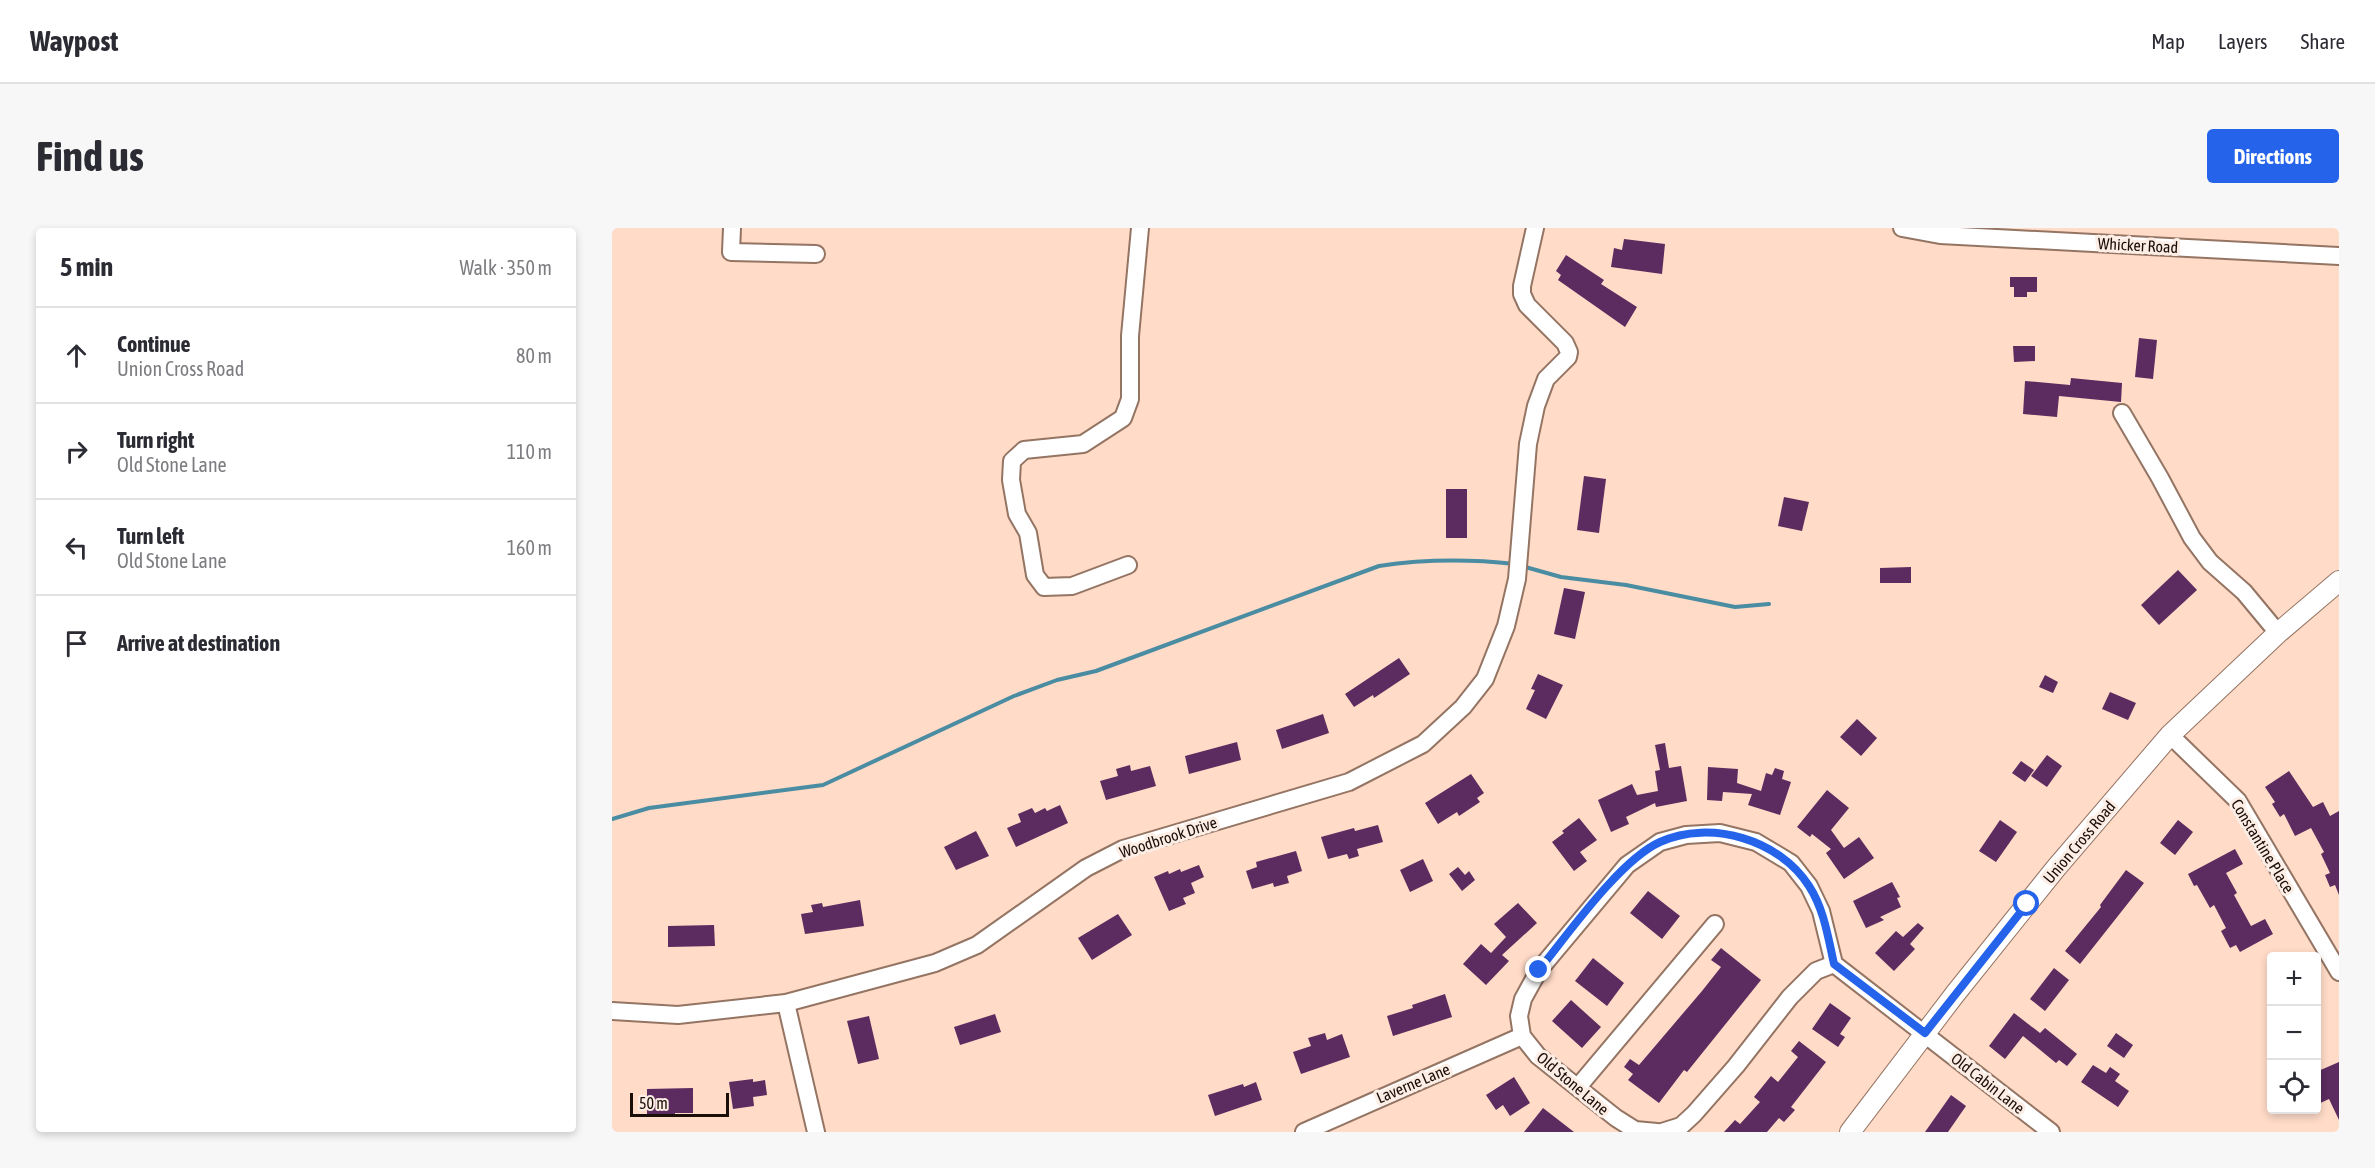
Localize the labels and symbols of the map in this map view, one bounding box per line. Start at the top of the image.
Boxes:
street label: Whicker Road [2097,234,2179,256]
street label: Constantine Place [2228,796,2298,896]
street label: Union Cross Road [2039,797,2119,887]
street label: Woodbrook Drive [1117,813,1219,861]
route start [2013,890,2039,916]
route end [1525,956,1551,982]
street label: Old Stone Lane [1534,1048,1612,1118]
street label: Old Cabin Lane [1948,1049,2028,1117]
street label: Laverne Lane [1374,1059,1452,1107]
scale bar [630,1090,729,1118]

